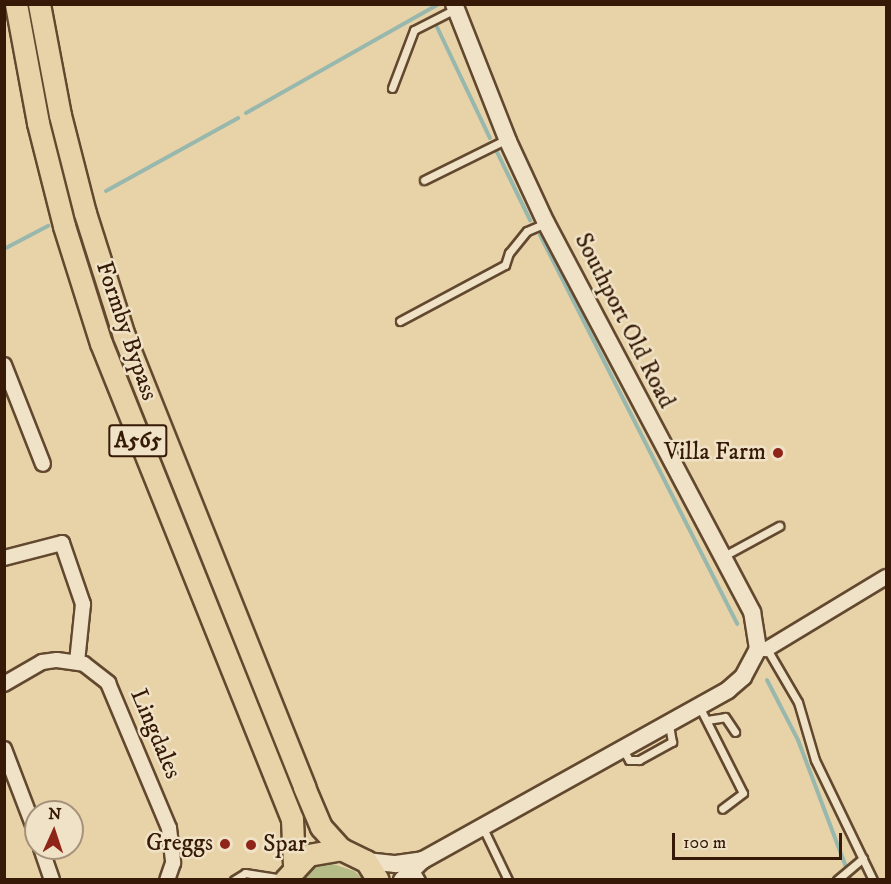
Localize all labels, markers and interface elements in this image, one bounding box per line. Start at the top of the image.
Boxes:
street label: Southport Old Road [568,229,680,413]
street label: Formby Bypass [89,258,163,404]
road number: A565 [108,422,168,460]
place label: Villa Farm [664,439,766,467]
marker: Villa Farm [771,446,785,460]
street label: Lingdales [123,685,187,783]
north arrow [24,800,84,860]
text: N [48,804,62,824]
scale bar [675,821,844,859]
place label: Greggs [146,830,213,858]
place label: Spar [263,831,307,859]
text: 100 m [683,832,726,854]
marker: Greggs [218,837,232,851]
marker: Spar [244,838,258,852]

